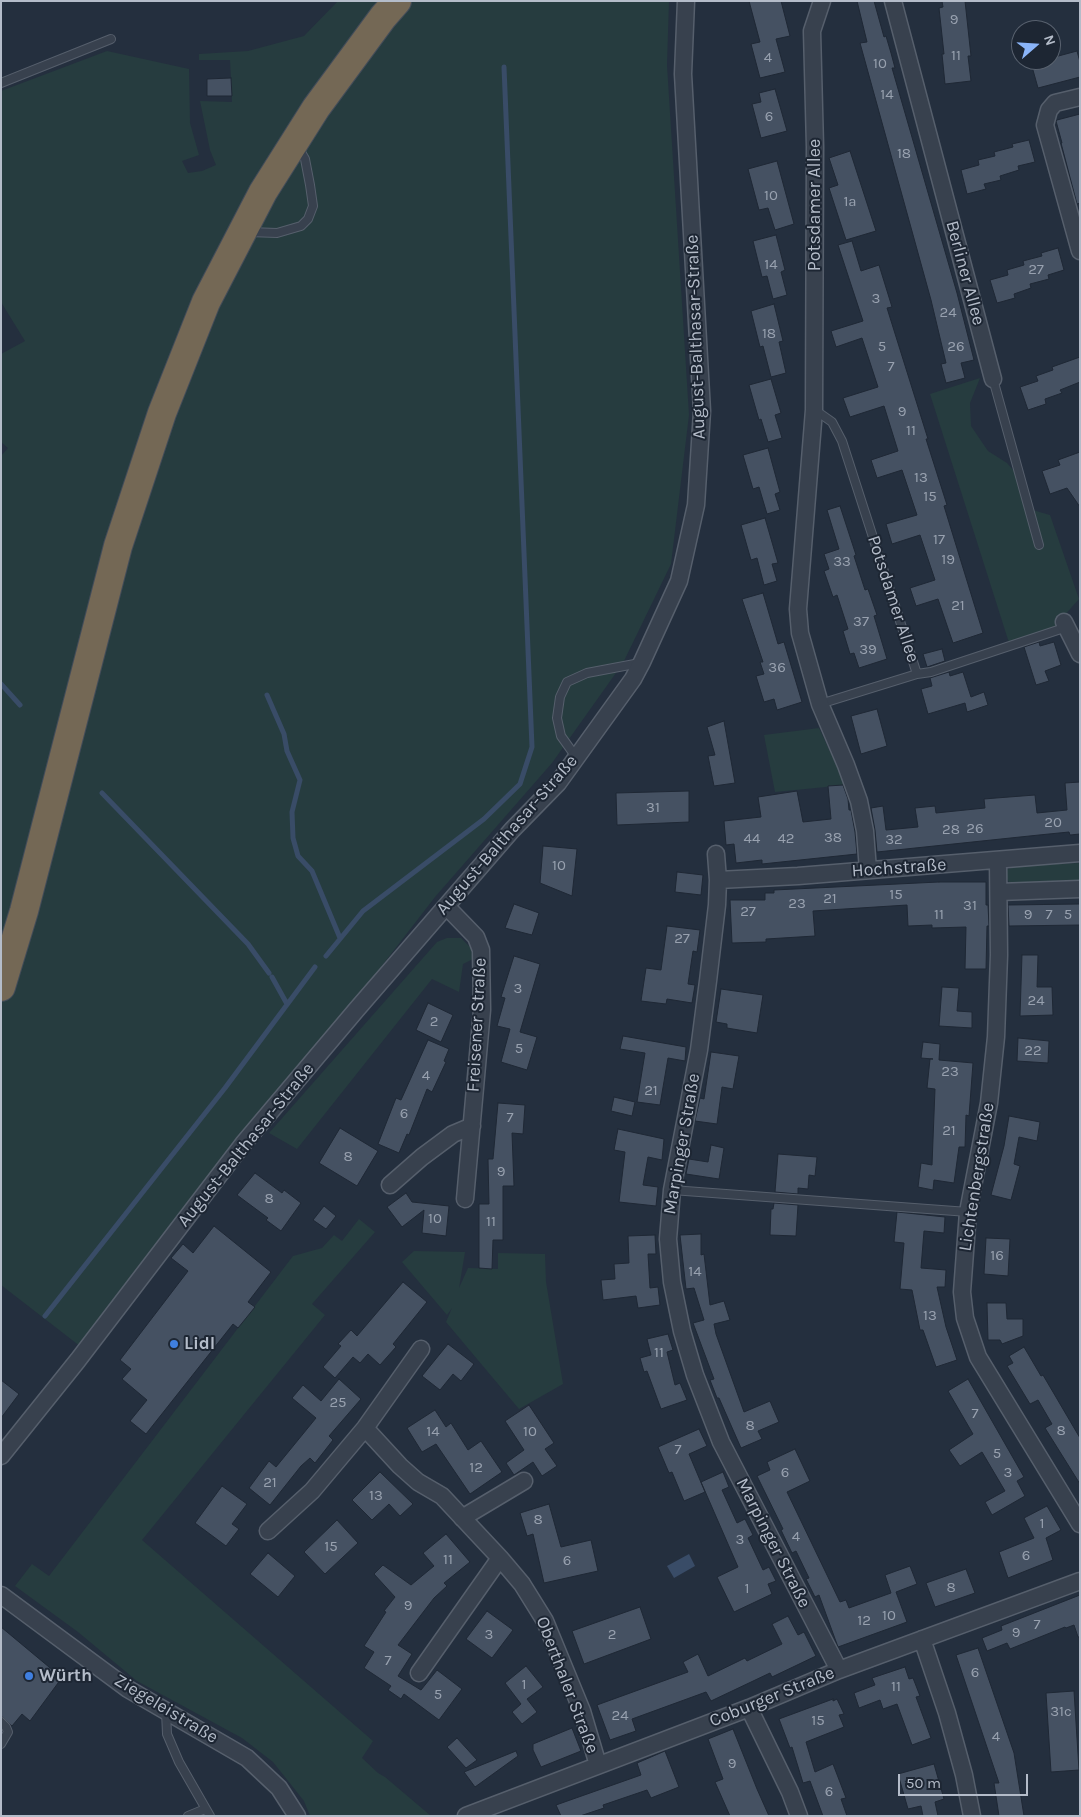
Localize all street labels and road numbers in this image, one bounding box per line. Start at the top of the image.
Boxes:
street label: Potsdamer Allee [804,139,826,271]
street label: Berliner Allee [941,218,989,328]
street label: August-Balthasar-Straße [682,234,710,440]
street label: Potsdamer Allee [862,533,924,665]
street label: August-Balthasar-Straße [432,751,582,919]
street label: Hochstraße [851,854,947,882]
street label: Freisener Straße [463,957,491,1093]
street label: August-Balthasar-Straße [173,1059,319,1231]
street label: Marpinger Straße [659,1072,705,1216]
street label: Lichtenbergstraße [955,1101,999,1253]
street label: Marpinger Straße [731,1474,815,1612]
street label: Oberthaler Straße [531,1613,603,1757]
street label: Coburger Straße [706,1662,838,1732]
street label: Ziegeleistraße [110,1670,222,1748]

